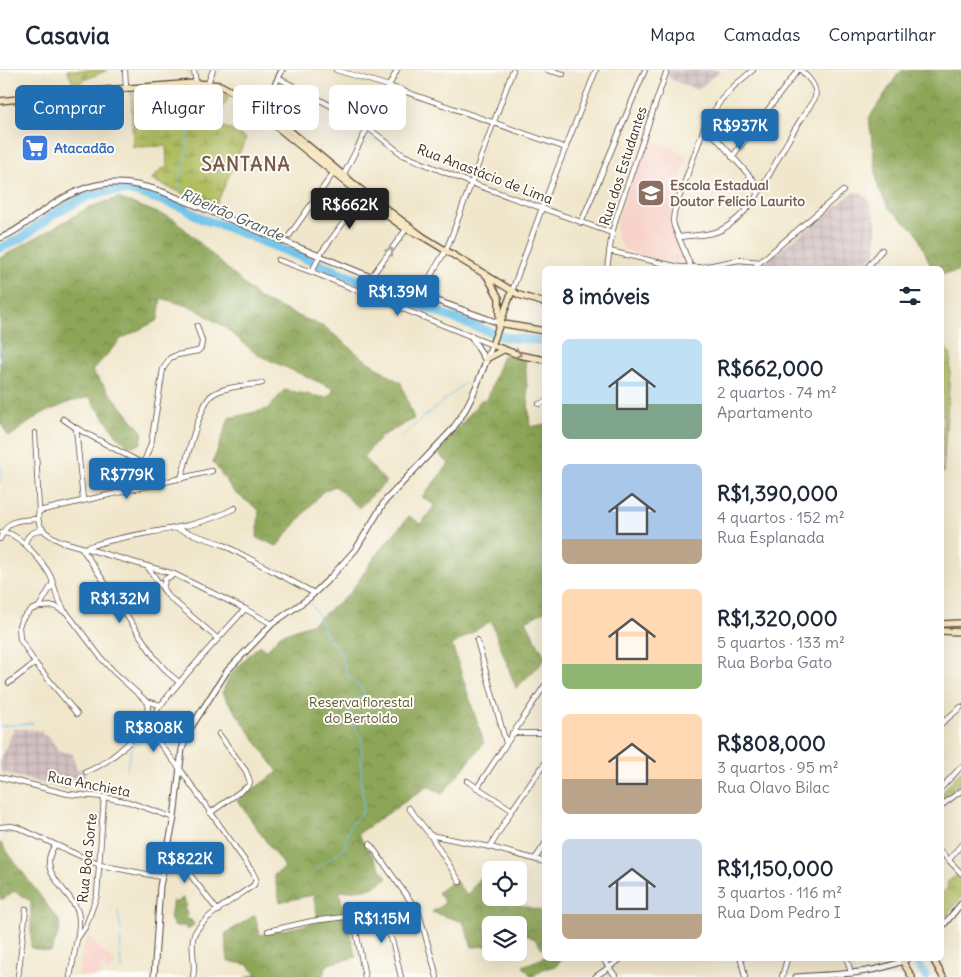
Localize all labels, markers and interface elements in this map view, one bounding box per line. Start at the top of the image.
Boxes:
text: Casavia [25,20,110,50]
text: Mapa [650,23,695,46]
text: Camadas [723,23,800,46]
text: Compartilhar [828,23,936,46]
chip: Comprar [15,85,124,130]
chip: Alugar [134,85,223,130]
chip: Filtros [233,85,319,130]
chip: Novo [329,85,406,130]
street label: Rua dos Estudantes [595,104,651,228]
pin: R$937K [699,108,781,151]
text: R$937K [712,115,768,135]
supermarket icon: Atacadão [20,133,50,163]
place label: Atacadão [54,139,115,157]
street label: Rua Anastácio de Lima [415,140,555,208]
district label: SANTANA [201,152,291,176]
place label: Escola Estadual Doutor Felício Laurito [670,176,805,210]
school or university icon: Escola Estadual Doutor Felício Laurito [636,178,666,208]
water label: Ribeirão Grande [178,184,287,245]
pin: R$662K [309,188,391,230]
text: R$662K [322,194,378,214]
one-way arrow [384,247,393,257]
pin: R$1.39M [352,274,444,317]
text: R$1.39M [368,281,428,301]
icon: filters [896,282,924,310]
text: 8 imóveis [562,283,650,310]
one-way arrow [513,349,521,359]
text: R$662,000 [717,355,824,382]
icon: home [602,359,662,419]
text: 2 quartos · 74 m² [717,382,837,402]
text: Apartamento [717,402,813,422]
pin: R$779K [86,458,168,500]
text: R$779K [100,464,154,484]
text: R$1,390,000 [717,480,838,507]
icon: home [602,484,662,544]
text: 4 quartos · 152 m² [717,507,845,527]
text: Rua Esplanada [717,527,825,547]
pin: R$1.32M [74,582,166,624]
text: R$1.32M [90,588,150,608]
text: R$1,320,000 [717,605,838,632]
icon: home [602,609,662,669]
text: 5 quartos · 133 m² [717,632,845,652]
text: Rua Borba Gato [717,652,832,672]
park label: Reserva florestal do Bertoldo [309,693,413,727]
pin: R$808K [113,710,195,753]
text: R$808K [125,717,183,737]
text: R$808,000 [717,730,826,757]
icon: home [602,734,662,794]
text: 3 quartos · 95 m² [717,757,839,777]
street label: Rua Anchieta [46,767,132,801]
text: Rua Olavo Bilac [717,777,830,797]
street label: Rua Boa Sorte [73,812,101,904]
pin: R$822K [144,842,226,884]
text: R$822K [157,848,213,868]
text: R$1,150,000 [717,855,834,882]
icon: home [602,859,662,919]
map controls [482,861,527,961]
button: locate [482,861,527,906]
text: 3 quartos · 116 m² [717,882,842,902]
pin: R$1.15M [336,902,428,944]
text: Rua Dom Pedro I [717,902,841,922]
text: R$1.15M [354,908,410,928]
button: layers [482,916,527,961]

